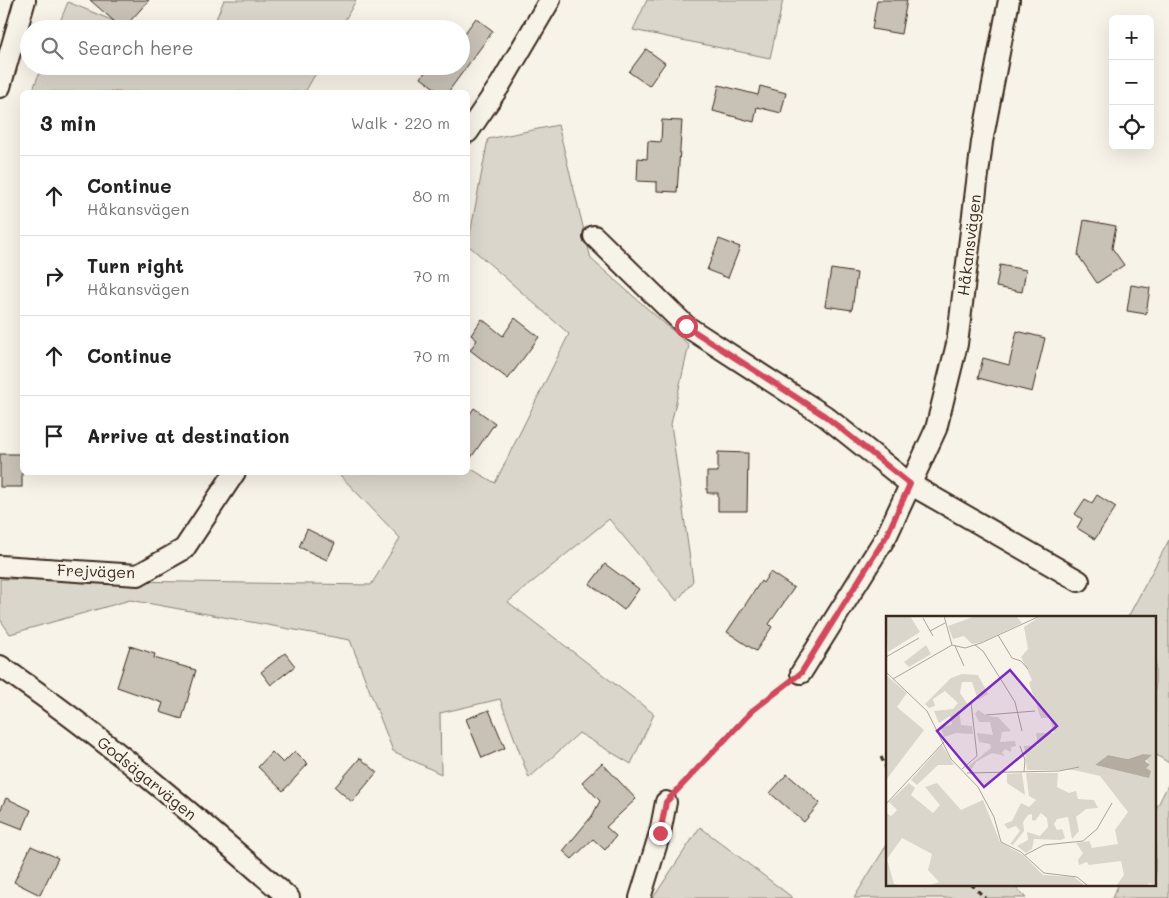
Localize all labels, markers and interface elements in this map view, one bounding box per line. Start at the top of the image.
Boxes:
map controls [1109,15,1154,150]
button: + [1109,15,1154,60]
search box [20,20,470,75]
icon: search [38,34,66,62]
text: Search here [78,35,194,60]
button: − [1109,60,1154,105]
button: locate [1109,105,1154,150]
text: 3 min [40,109,96,136]
text: Walk · 220 m [351,112,450,133]
text: Continue [87,173,172,198]
icon: ahead [40,182,68,210]
text: 80 m [413,185,450,206]
street label: Håkansvägen [952,193,985,297]
text: Håkansvägen [87,198,189,219]
text: Turn right [87,253,184,278]
icon: right [40,262,68,290]
text: 70 m [413,265,450,286]
text: Håkansvägen [87,278,189,299]
route start [675,315,698,338]
icon: ahead [40,342,68,370]
text: Continue [87,343,172,368]
text: 70 m [413,345,450,366]
icon: arrive [40,422,68,450]
text: Arrive at destination [87,423,290,448]
street label: Frejvägen [57,559,135,582]
inset map [886,616,1156,886]
street label: Godsägarvägen [93,731,201,824]
route end [649,822,672,845]

